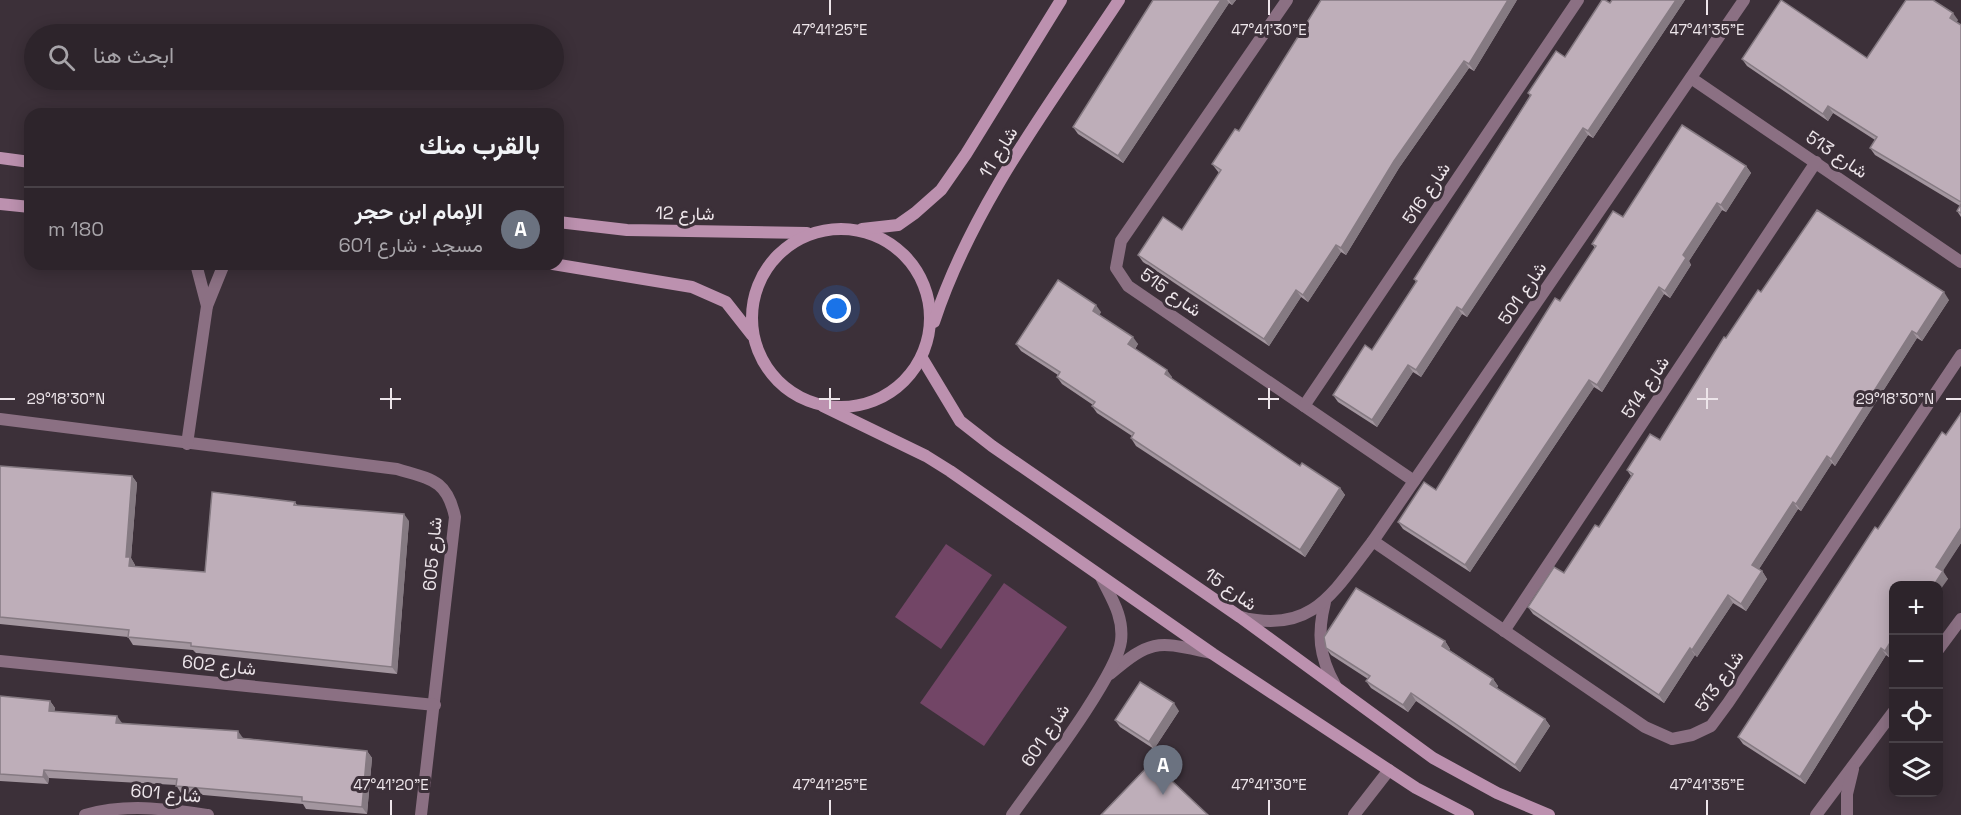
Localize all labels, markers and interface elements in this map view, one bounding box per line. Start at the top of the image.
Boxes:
text: 47°41'25"E [793,20,867,39]
text: 47°41'30"E [1231,20,1307,39]
text: 47°41'35"E [1670,20,1744,39]
search box [24,24,564,90]
icon: search [45,41,78,74]
text: ابحث هنا [93,41,174,69]
street label: شارع 11 [973,122,1023,182]
street label: شارع 513 [1801,125,1872,184]
text: بالقرب منك [419,128,540,162]
street label: شارع 516 [1397,158,1456,229]
text: الإمام ابن حجر [354,197,483,225]
street label: شارع 12 [655,201,715,226]
text: 180 m [48,216,104,242]
text: A [514,216,527,242]
text: مسجد · شارع 601 [338,232,483,258]
street label: شارع 501 [1493,257,1552,329]
street label: شارع 515 [1135,263,1206,322]
your location [822,294,851,323]
street label: شارع 514 [1616,352,1675,423]
text: 29°18'30"N [27,389,105,408]
text: 29°18'30"N [1856,389,1934,408]
street label: شارع 605 [417,516,448,592]
street label: شارع 15 [1200,563,1262,616]
map controls [1889,581,1943,797]
button: + [1889,581,1943,635]
button: − [1889,635,1943,689]
street label: شارع 513 [1690,646,1749,717]
street label: شارع 602 [181,650,257,681]
button: locate [1889,689,1943,743]
street label: شارع 601 [1016,699,1075,771]
button: layers [1889,743,1943,797]
pin: A [1144,746,1182,795]
text: 47°41'20"E [353,775,429,794]
text: 47°41'25"E [793,775,867,794]
text: 47°41'30"E [1231,775,1307,794]
text: 47°41'35"E [1670,775,1744,794]
street label: شارع 601 [130,778,202,809]

